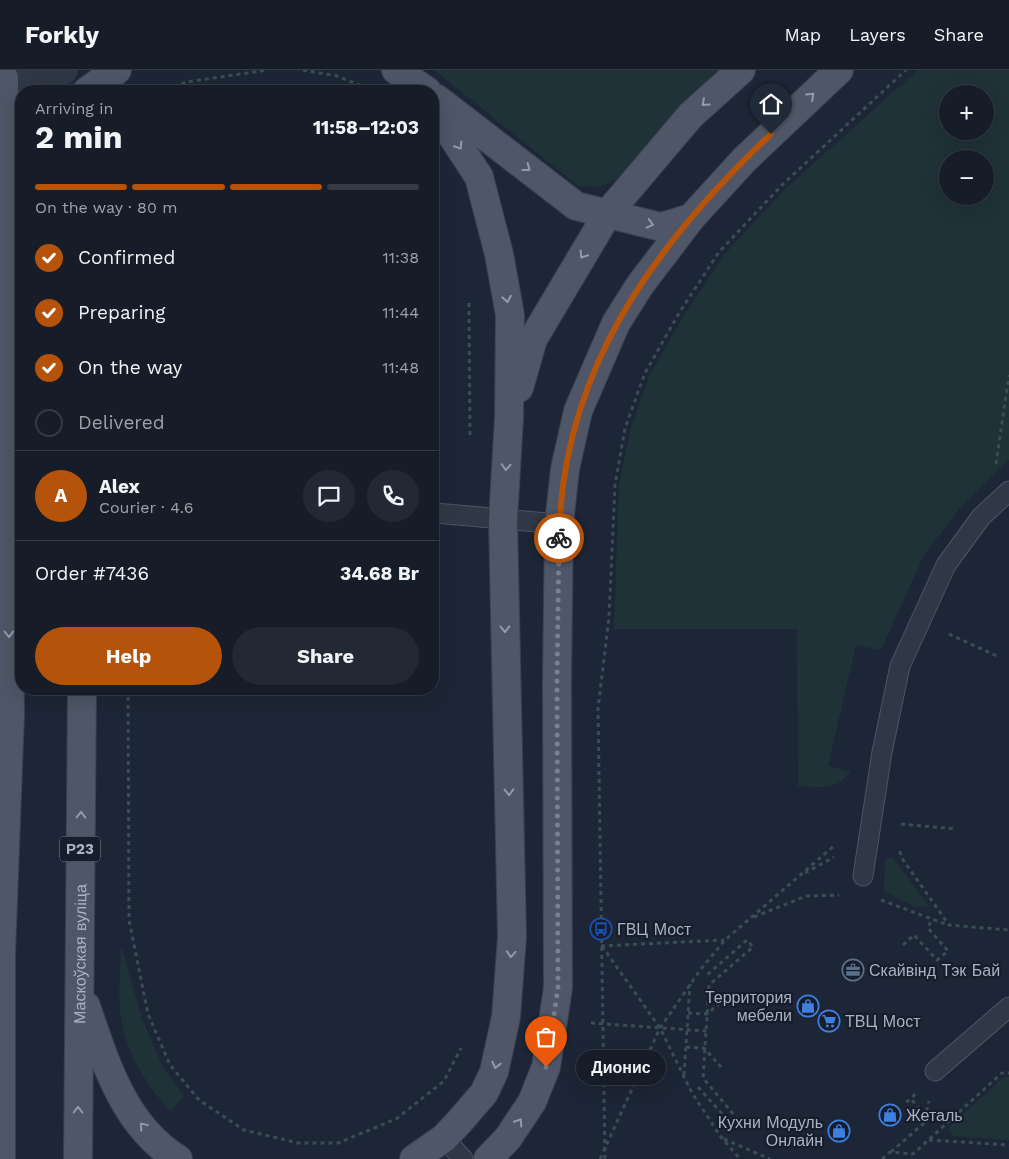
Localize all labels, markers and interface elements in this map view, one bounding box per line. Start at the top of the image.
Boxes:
text: Forkly [25,21,99,49]
text: Map [784,24,821,45]
text: Layers [849,24,906,45]
text: Share [934,24,984,45]
pin [750,83,792,134]
map controls [939,85,994,205]
button: + [939,85,994,140]
icon: home [757,90,785,118]
one-way arrow [806,93,815,102]
one-way arrow [702,97,711,106]
text: Arriving in [35,99,113,118]
text: 11:58–12:03 [313,116,419,139]
text: 2 min [35,118,123,156]
one-way arrow [453,140,462,149]
button: − [939,150,994,205]
one-way arrow [521,162,530,170]
text: On the way · 80 m [35,198,178,217]
one-way arrow [645,219,653,229]
icon: check [35,244,63,272]
text: Confirmed [78,246,175,269]
text: 11:38 [383,248,419,267]
one-way arrow [580,250,590,259]
one-way arrow [501,294,512,303]
icon: check [35,299,63,327]
text: Preparing [78,301,165,324]
text: 11:44 [382,303,419,322]
icon: check [35,354,63,382]
text: On the way [78,356,182,379]
text: 11:48 [382,358,419,377]
text: Delivered [78,411,165,434]
one-way arrow [500,463,511,471]
button: chat [303,470,355,522]
button: phone [367,470,419,522]
text: Alex [99,475,140,498]
text: A [55,484,67,507]
text: Courier · 4.6 [99,498,194,517]
courier [534,513,584,563]
icon: bike [545,524,573,552]
text: Order #7436 [35,562,149,585]
text: 34.68 Br [340,562,419,585]
one-way arrow [500,626,510,634]
button: Help [35,627,222,685]
button: Share [232,627,419,685]
one-way arrow [4,630,14,638]
one-way arrow [504,788,514,796]
one-way arrow [75,810,86,818]
road number: Р23 [60,836,100,862]
street label: Маскоўская вуліца [70,884,90,1024]
bus stop icon: ГВЦ Мост [589,917,613,941]
place label: ГВЦ Мост [617,920,692,939]
one-way arrow [506,950,517,958]
office icon: Скайвінд Тэк Бай [841,958,865,982]
place label: Скайвінд Тэк Бай [869,961,1000,980]
place label: Территория мебели [705,988,792,1025]
shop icon: Территория мебели [796,994,820,1018]
supermarket icon: ТВЦ Мост [817,1009,841,1033]
place label: ТВЦ Мост [845,1012,921,1031]
pin [525,1016,567,1067]
icon: bag [532,1023,560,1051]
callout: Дионис [576,1050,666,1084]
text: Дионис [591,1058,651,1077]
one-way arrow [491,1060,502,1069]
shop icon: Жеталь [878,1103,902,1127]
one-way arrow [73,1106,83,1114]
place label: Жеталь [906,1106,963,1125]
place label: Кухни Модуль Онлайн [718,1113,823,1150]
one-way arrow [513,1118,522,1128]
shop icon: Кухни Модуль Онлайн [827,1119,851,1143]
one-way arrow [140,1123,148,1132]

